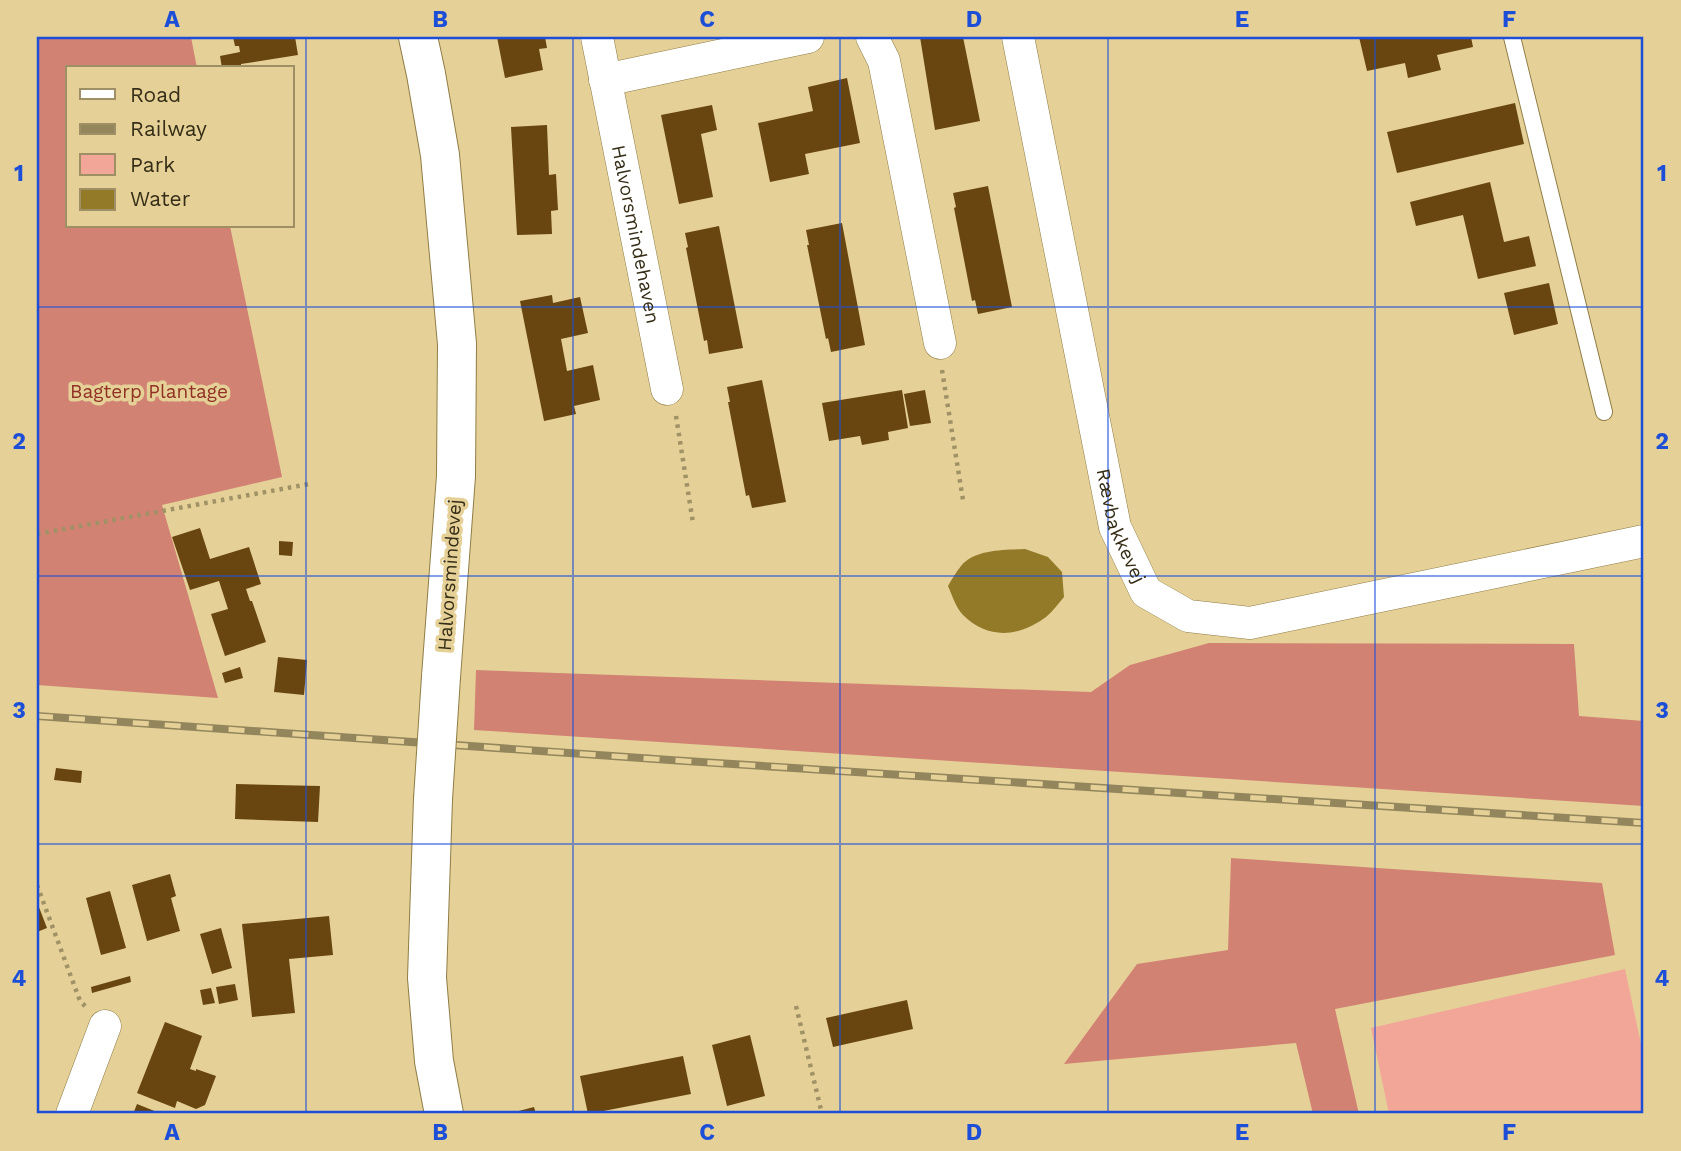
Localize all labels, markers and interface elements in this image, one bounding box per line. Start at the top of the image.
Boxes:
text: A [164,6,180,33]
text: B [432,6,448,33]
text: C [699,6,715,33]
text: D [966,6,982,33]
text: E [1235,6,1249,33]
text: F [1502,6,1516,33]
legend [66,66,294,228]
text: Road [130,82,181,107]
text: Railway [130,116,207,141]
street label: Halvorsmindehaven [607,143,665,325]
text: Park [130,152,175,177]
text: 1 [14,160,24,187]
text: 1 [1657,160,1667,187]
text: Water [130,186,191,211]
park label: Bagterp Plantage [70,380,228,403]
text: 2 [12,428,26,455]
text: 2 [1655,428,1669,455]
street label: Rævbakkevej [1092,467,1151,587]
street label: Halvorsmindevej [433,498,466,652]
text: 3 [12,697,26,724]
text: 3 [1655,697,1669,724]
text: 4 [12,965,27,992]
text: 4 [1655,965,1670,992]
text: A [164,1119,180,1146]
text: B [432,1119,448,1146]
text: C [699,1119,715,1146]
text: D [966,1119,982,1146]
text: E [1235,1119,1249,1146]
text: F [1502,1119,1516,1146]

